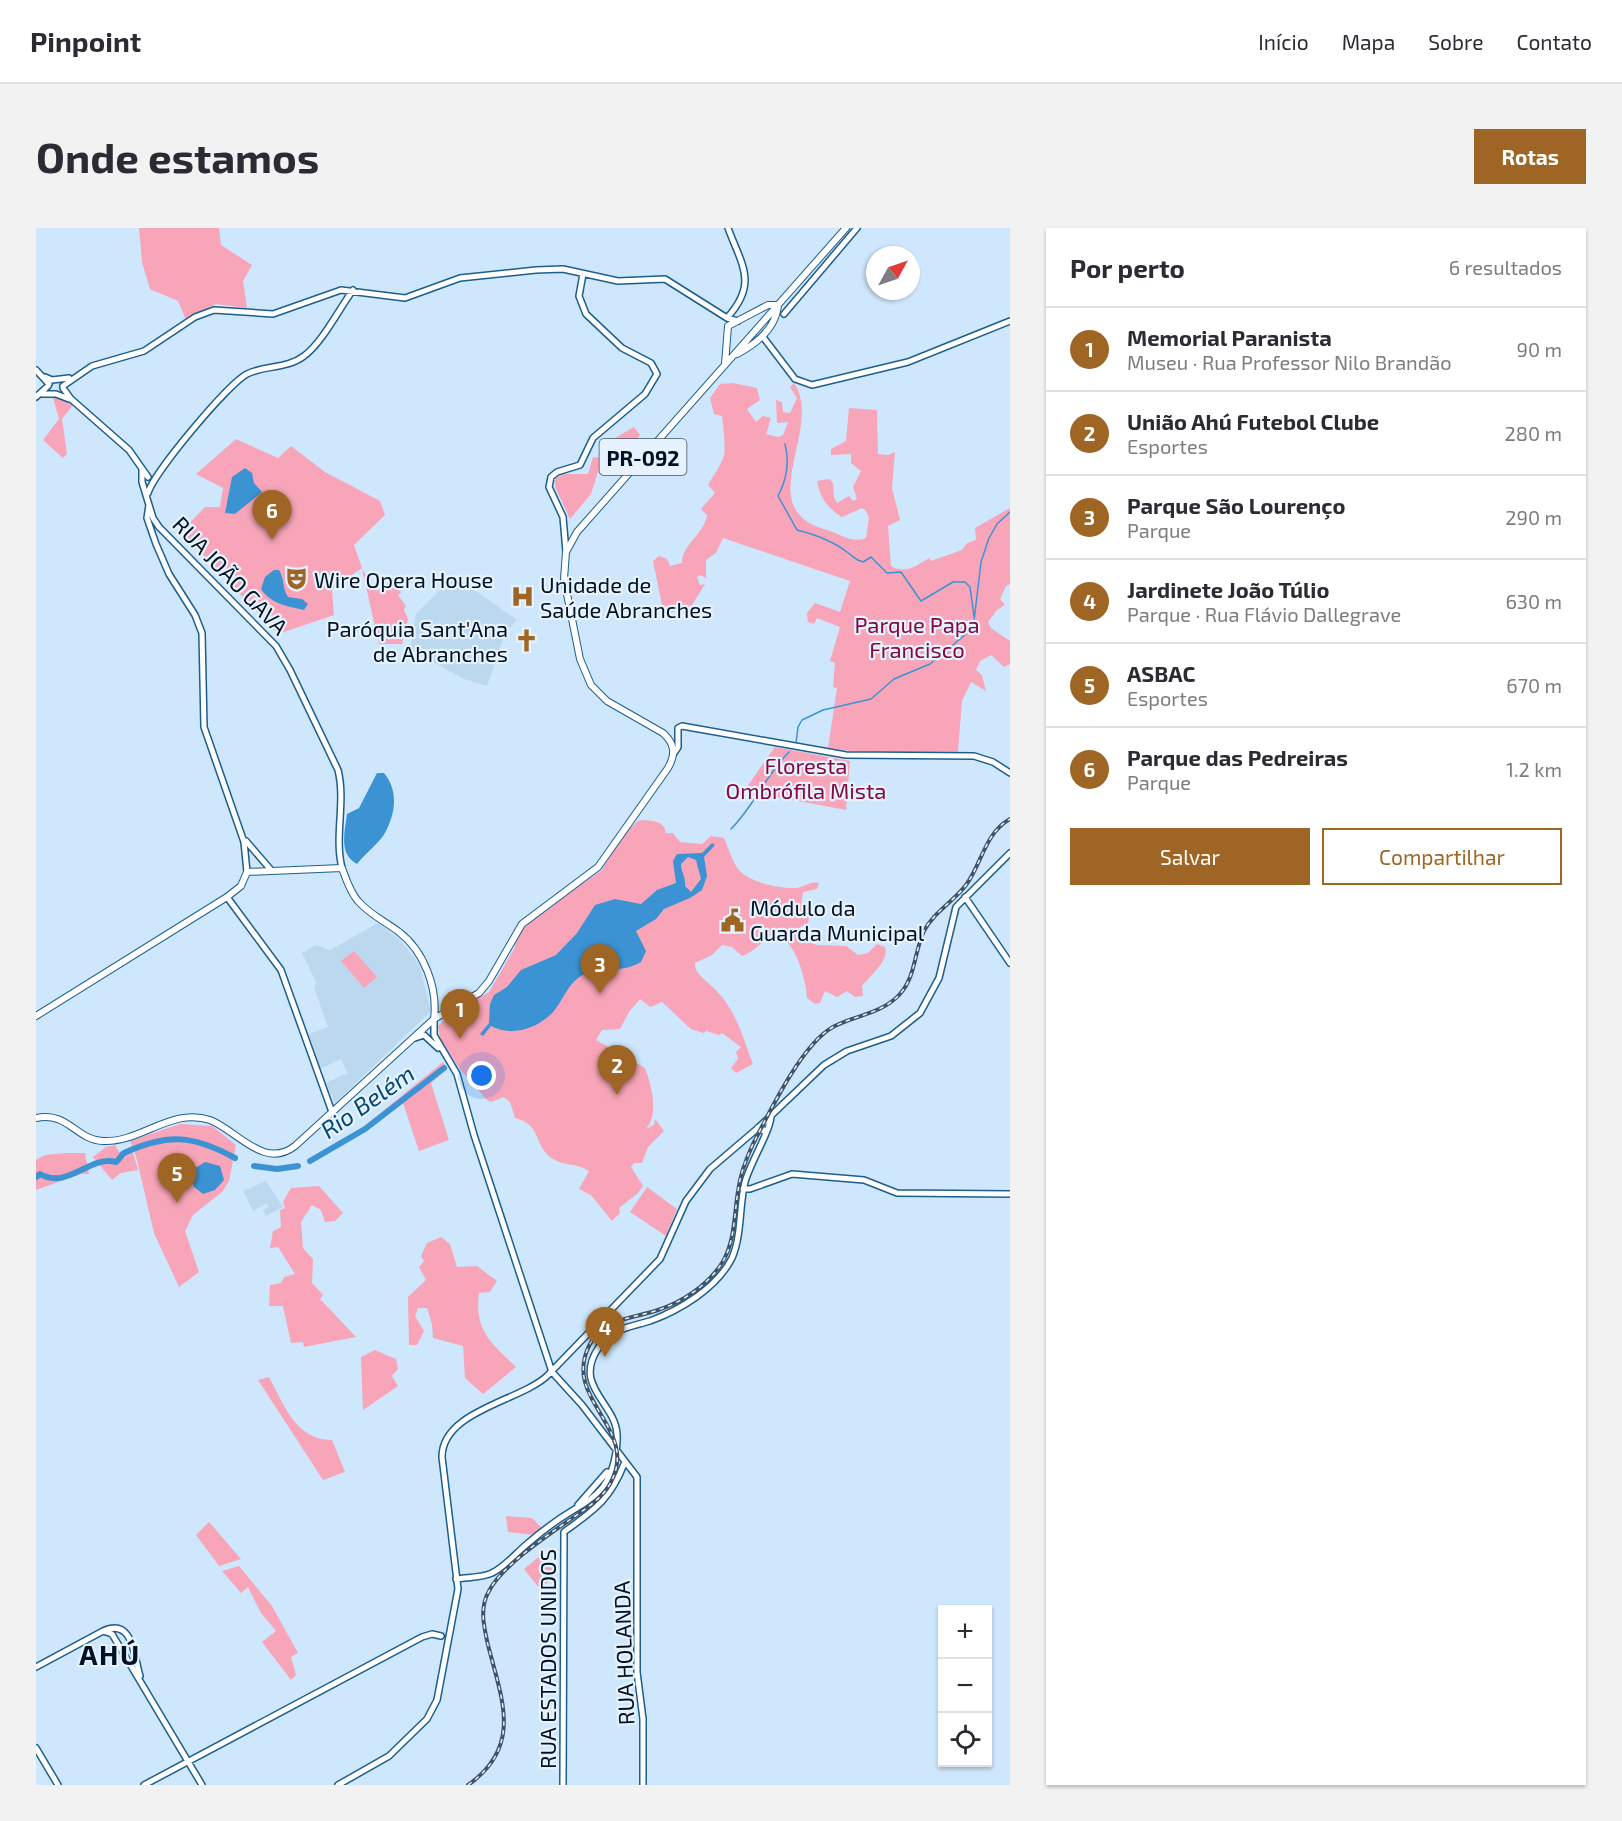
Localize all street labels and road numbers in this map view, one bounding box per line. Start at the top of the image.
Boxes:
road number: PR-092 [600,439,686,475]
street label: RUA JOÃO GAVA [168,511,294,640]
street label: RUA ESTADOS UNIDOS [534,1549,560,1769]
street label: RUA HOLANDA [607,1580,639,1726]

